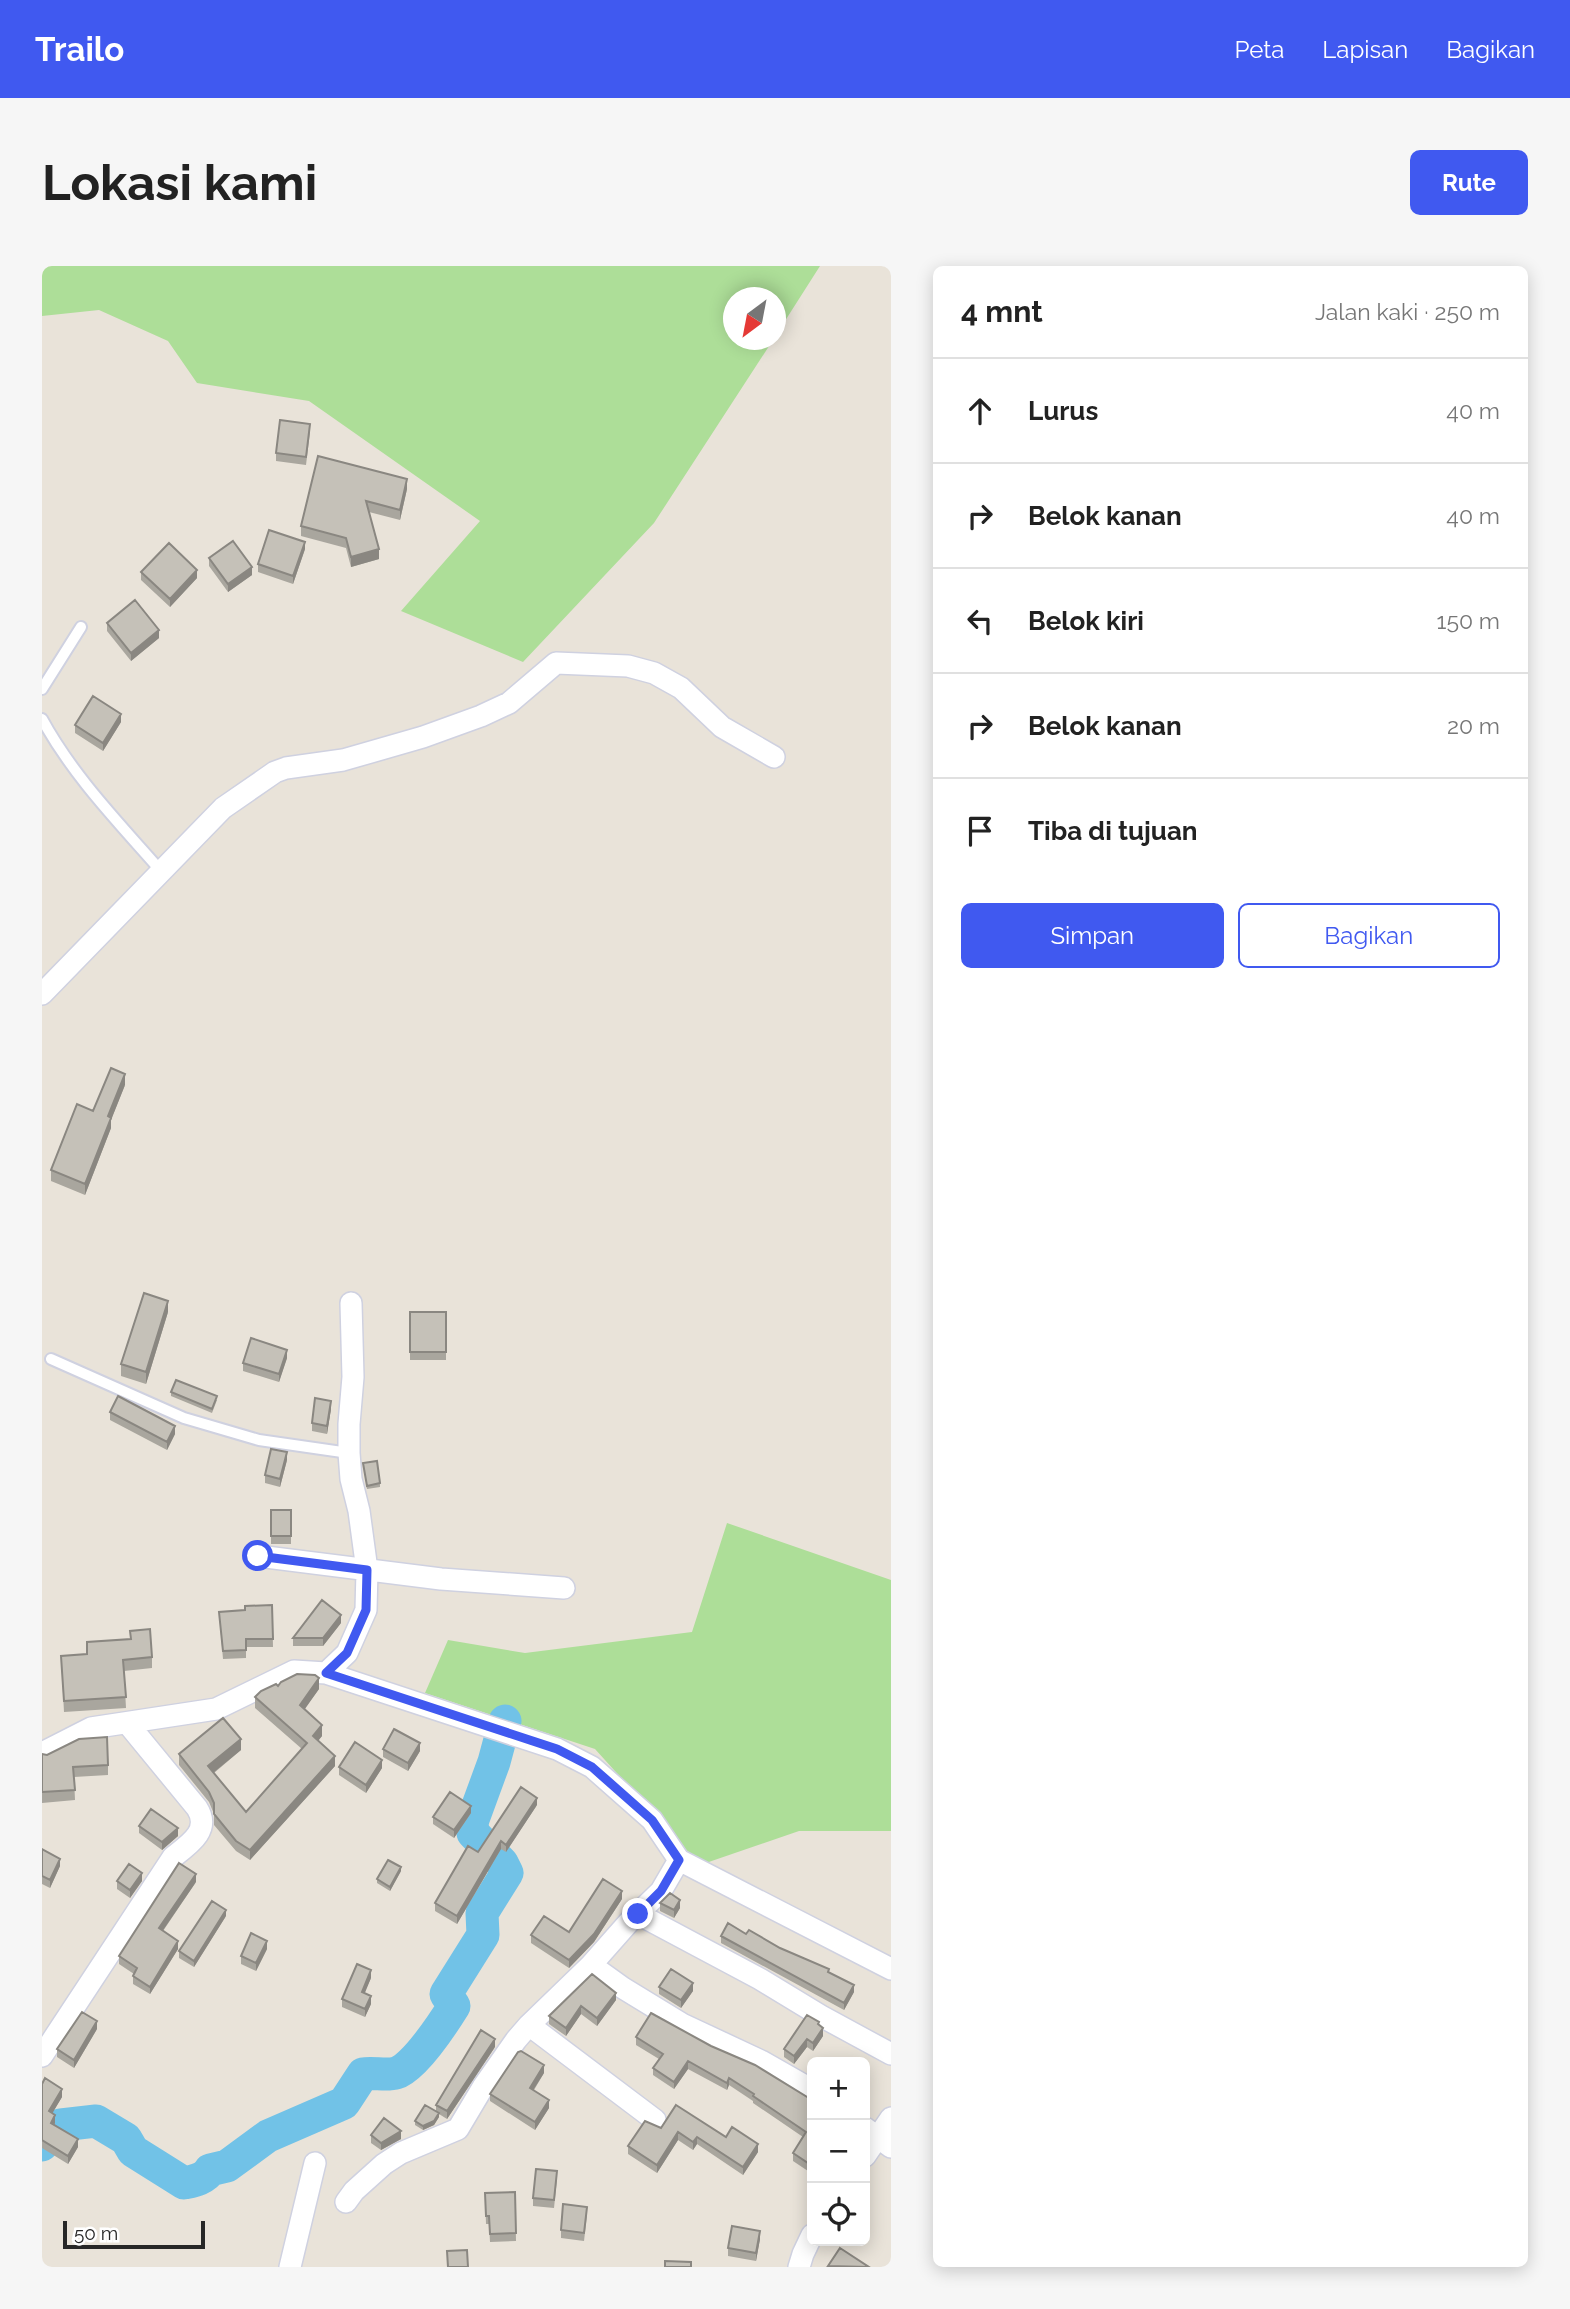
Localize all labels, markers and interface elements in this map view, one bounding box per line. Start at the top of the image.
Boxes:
text: Trailo [35,30,124,69]
text: Peta [1235,35,1284,64]
text: Lapisan [1322,35,1408,64]
text: Bagikan [1446,35,1535,64]
button: Rute [1410,150,1528,215]
text: Lokasi kami [42,154,317,211]
north arrow [723,287,786,350]
text: 4 mnt [961,294,1043,329]
text: Jalan kaki · 250 m [1315,298,1500,325]
icon: ahead [961,392,999,430]
text: Lurus [1028,396,1098,426]
text: 40 m [1446,397,1500,424]
icon: right [961,497,999,535]
text: Belok kanan [1028,501,1182,531]
text: 40 m [1446,502,1500,529]
icon: left [961,602,999,640]
text: Belok kiri [1028,606,1144,636]
text: 150 m [1437,607,1500,634]
icon: right [961,707,999,745]
text: Belok kanan [1028,711,1182,741]
text: 20 m [1447,712,1500,739]
icon: arrive [961,812,999,850]
text: Tiba di tujuan [1028,816,1198,846]
button: Simpan [961,903,1224,968]
button: Bagikan [1238,903,1500,968]
route start [242,1540,273,1571]
route end [622,1898,653,1929]
map controls [807,2057,870,2246]
button: + [807,2057,870,2120]
button: − [807,2120,870,2183]
button: locate [807,2183,870,2246]
scale bar [63,2218,205,2250]
text: 50 m [74,2222,118,2244]

